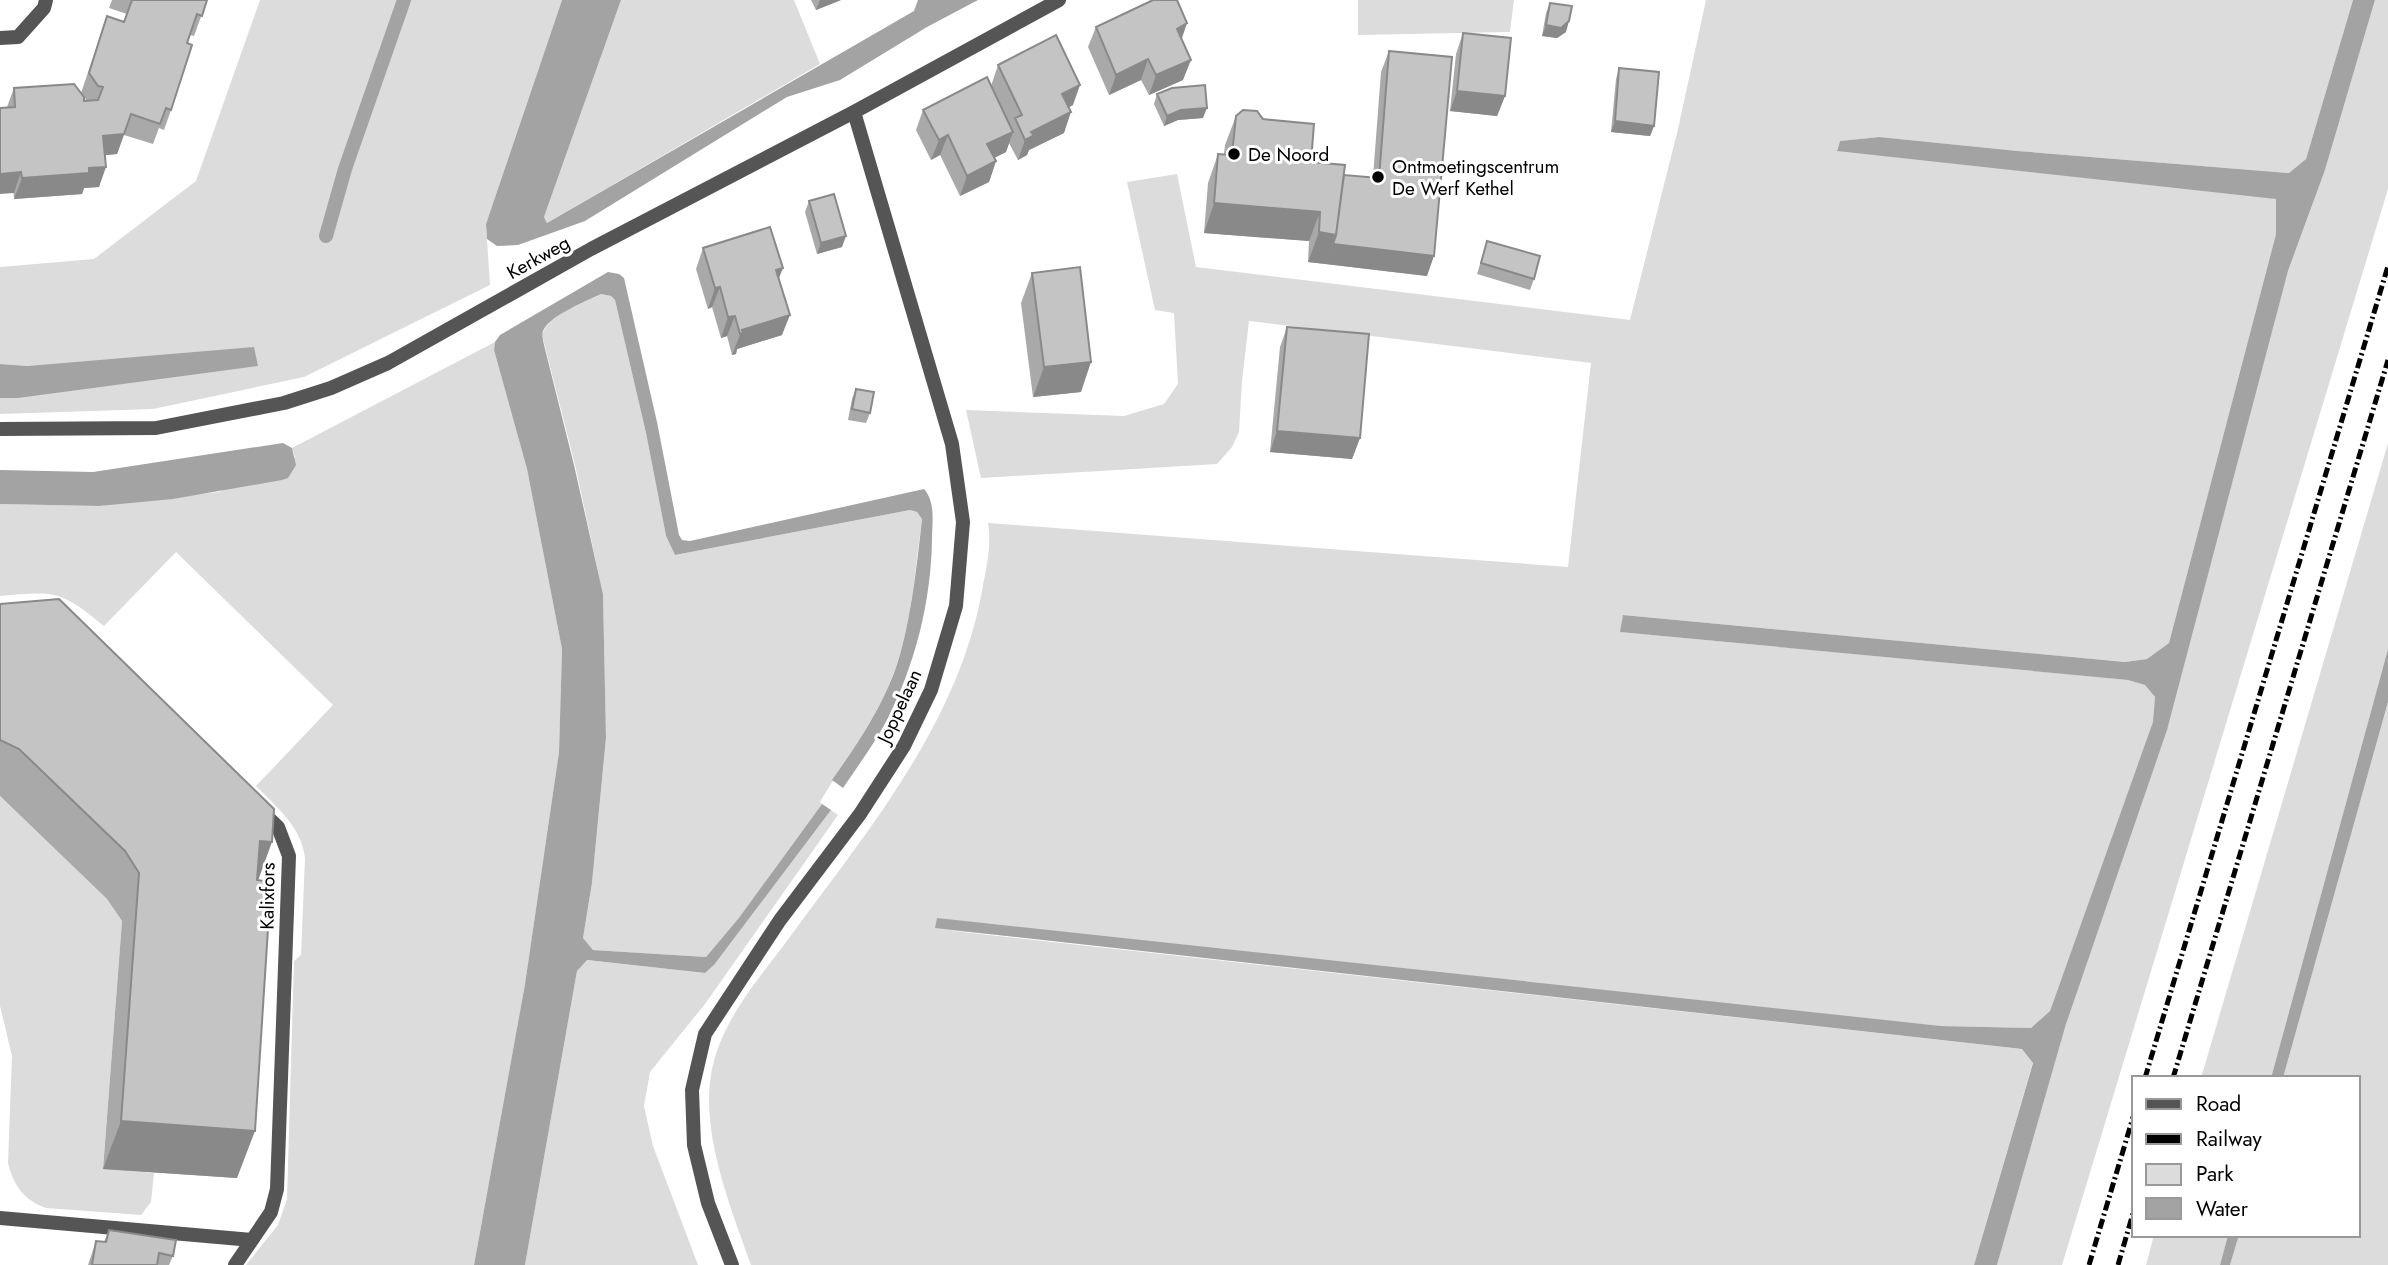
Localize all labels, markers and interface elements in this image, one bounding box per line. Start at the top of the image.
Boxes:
place label: De Noord [1248,141,1329,168]
marker: De Noord [1226,146,1242,162]
place label: Ontmoetingscentrum De Werf Kethel [1392,153,1559,202]
marker: Ontmoetingscentrum De Werf Kethel [1370,169,1386,185]
street label: Kerkweg [502,229,575,286]
street label: Joppelaan [869,665,928,750]
street label: Kalixfors [253,862,282,930]
legend [2132,1076,2360,1237]
text: Road [2196,1089,2241,1119]
text: Railway [2196,1124,2262,1154]
text: Park [2196,1159,2234,1189]
text: Water [2196,1194,2249,1224]

